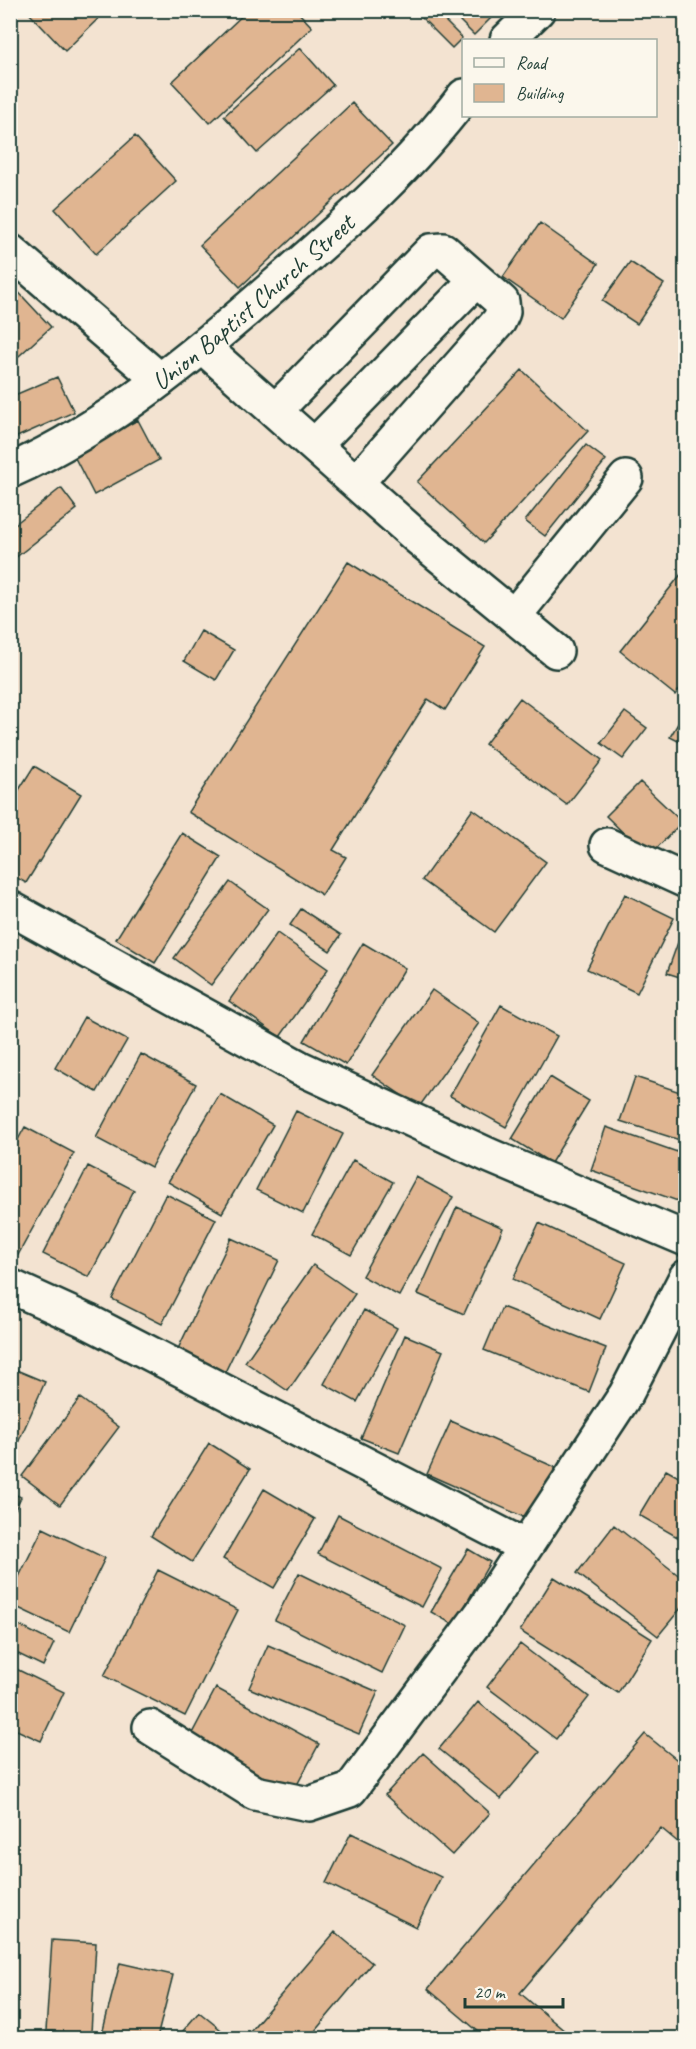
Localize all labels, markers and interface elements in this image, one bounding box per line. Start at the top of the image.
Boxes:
legend [462,39,657,117]
text: Road [516,52,549,74]
text: Building [516,82,565,104]
street label: Union Baptist Church Street [145,206,363,398]
scale bar [465,1971,562,2009]
text: 20 m [474,1981,507,2003]

